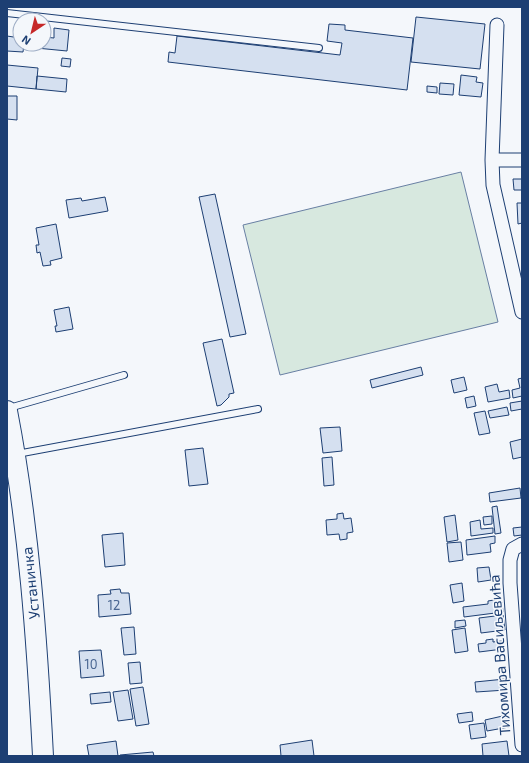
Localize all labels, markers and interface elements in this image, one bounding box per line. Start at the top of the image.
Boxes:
north arrow [12,12,52,52]
text: N [19,33,33,48]
street label: Устаничка [17,546,43,620]
street label: Тихомира Васиљевића [484,574,514,736]
house number: 12 [108,597,120,613]
house number: 10 [84,656,98,672]

